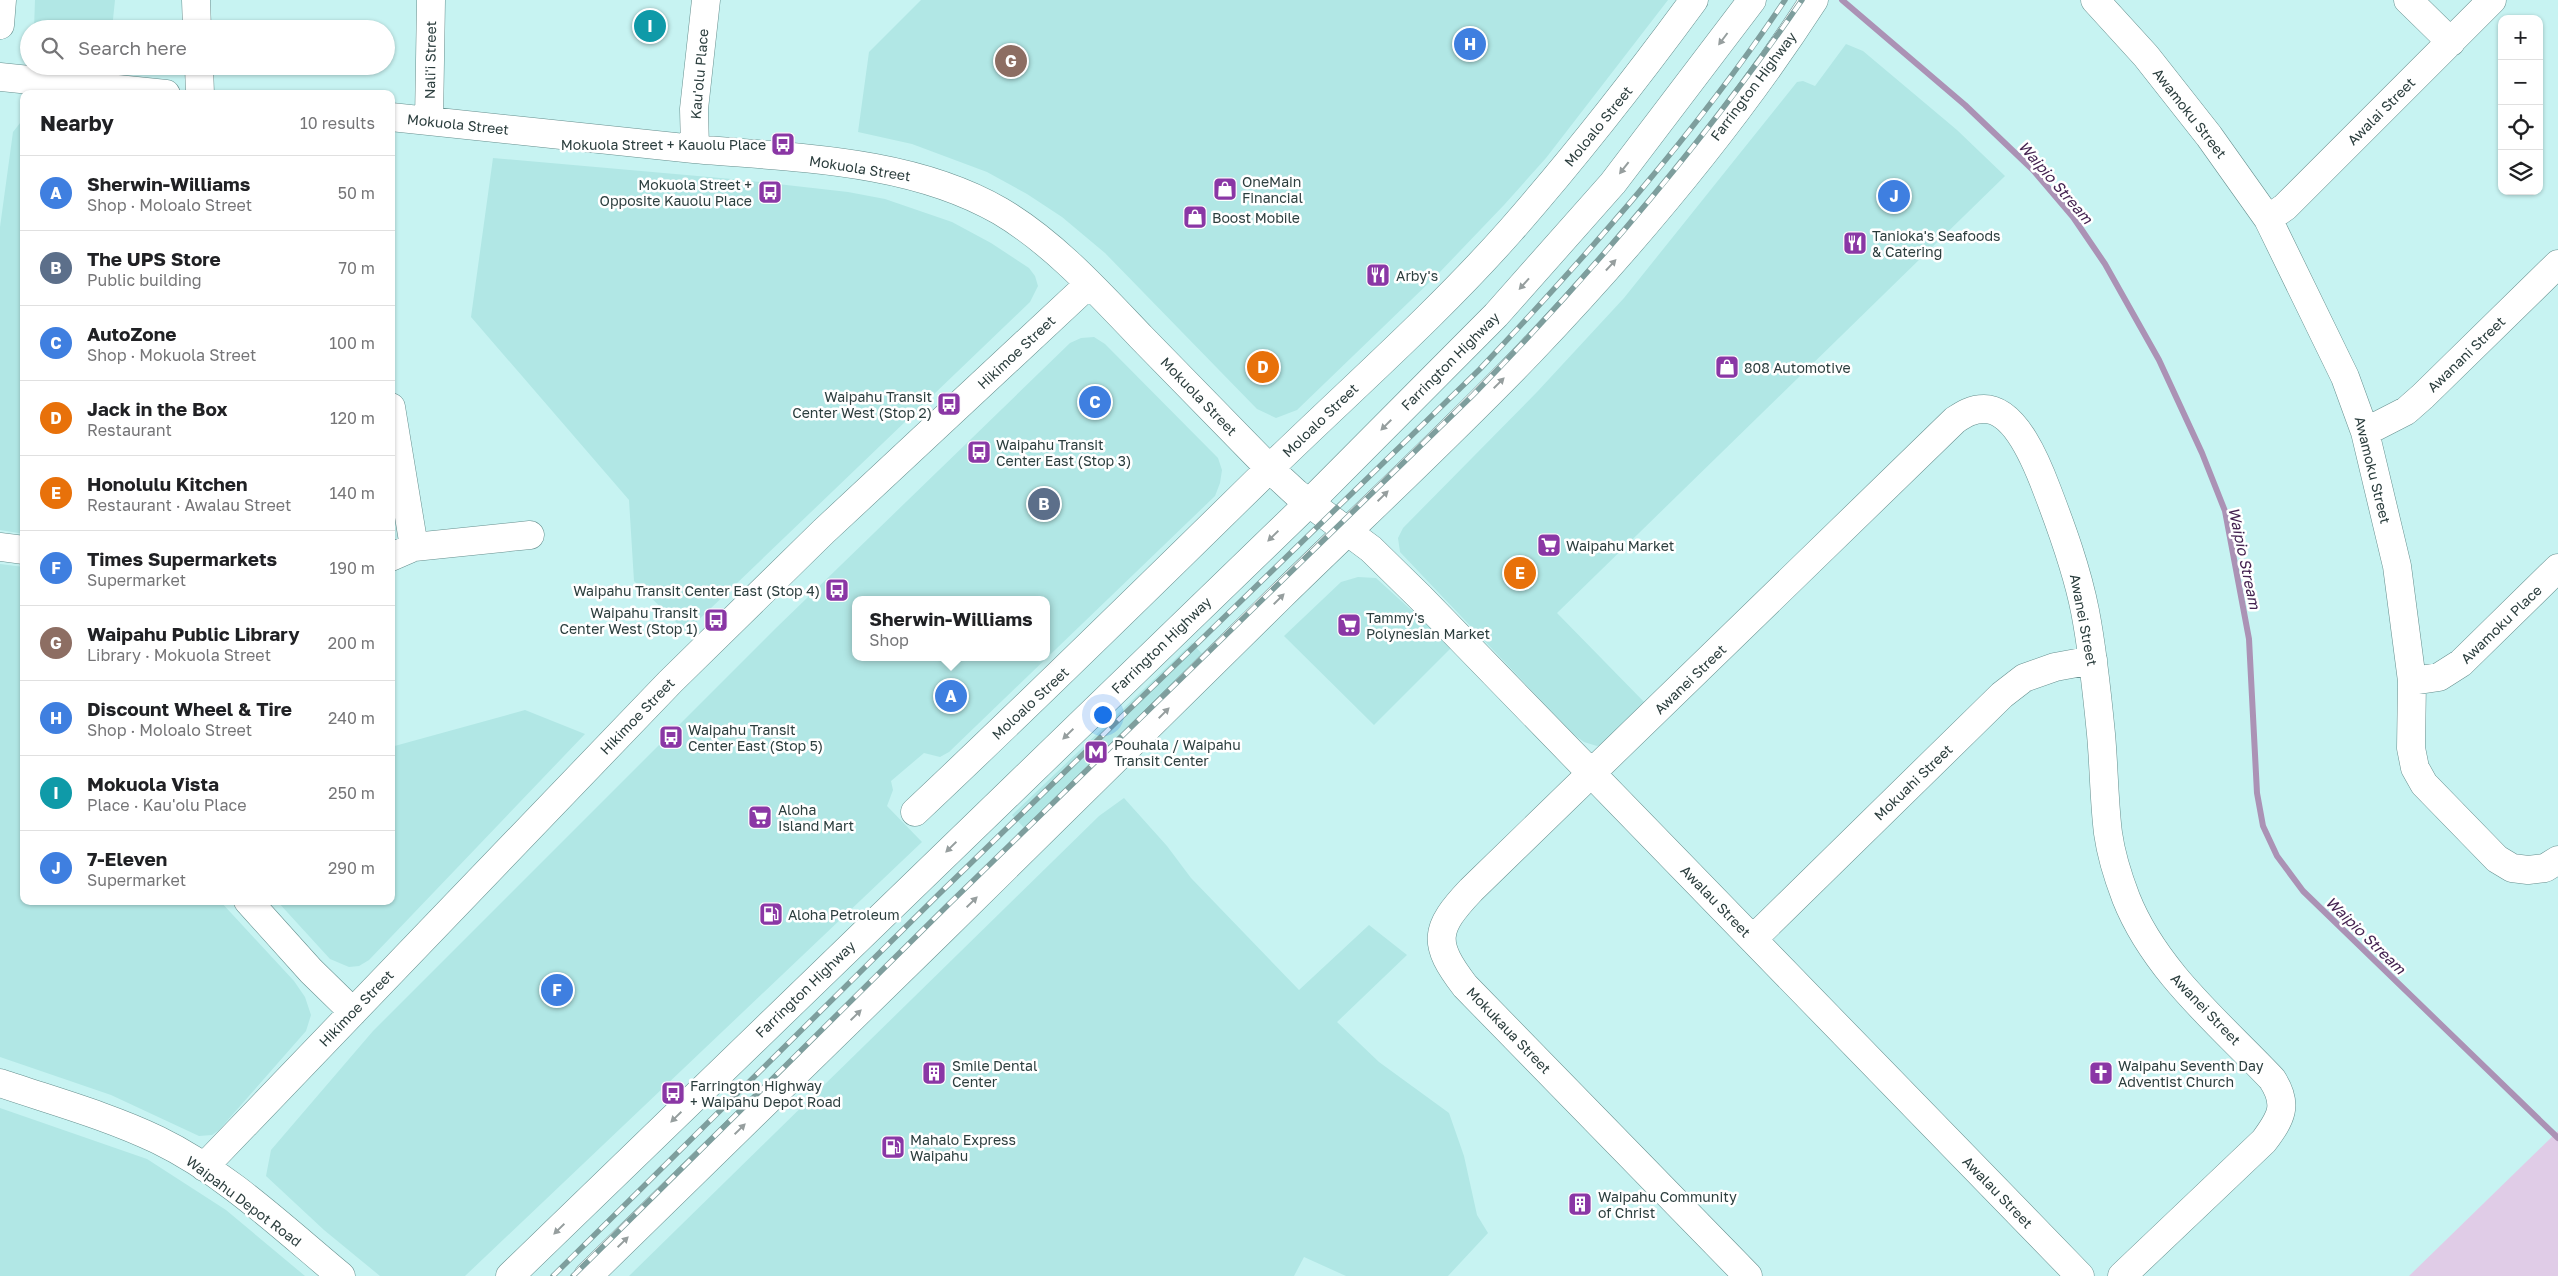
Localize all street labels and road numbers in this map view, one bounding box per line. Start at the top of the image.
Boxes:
street label: Nali'i Street [421,21,439,99]
street label: Kau'olu Place [687,28,711,120]
street label: Farrington Highway [1707,28,1800,144]
street label: Awamoku Street [2150,65,2230,161]
street label: Awalai Street [2344,74,2418,148]
street label: Moloalo Street [1560,82,1636,170]
street label: Mokuola Street [406,110,510,138]
street label: Mokuola Street [808,152,912,184]
street label: Farrington Highway [1397,308,1503,414]
street label: Hikimoe Street [974,312,1058,392]
street label: Awanani Street [2424,313,2508,395]
street label: Mokuola Street [1157,353,1241,439]
street label: Moloalo Street [1279,380,1361,460]
street label: Awamoku Street [2351,415,2395,525]
street label: Awanei Street [2067,573,2101,667]
street label: Awamoku Place [2457,581,2545,667]
street label: Farrington Highway [1108,593,1214,697]
street label: Awanei Street [1651,641,1729,717]
street label: Moloalo Street [988,663,1072,743]
street label: Hikimoe Street [596,674,678,758]
street label: Mokuahi Street [1870,740,1956,824]
street label: Awalau Street [1677,861,1755,941]
street label: Farrington Highway [752,937,858,1041]
street label: Hikimoe Street [315,966,397,1050]
street label: Awanei Street [2168,970,2244,1048]
street label: Mokukaua Street [1463,983,1555,1077]
street label: Waipahu Depot Road [183,1152,305,1250]
street label: Awalau Street [1959,1152,2037,1232]

